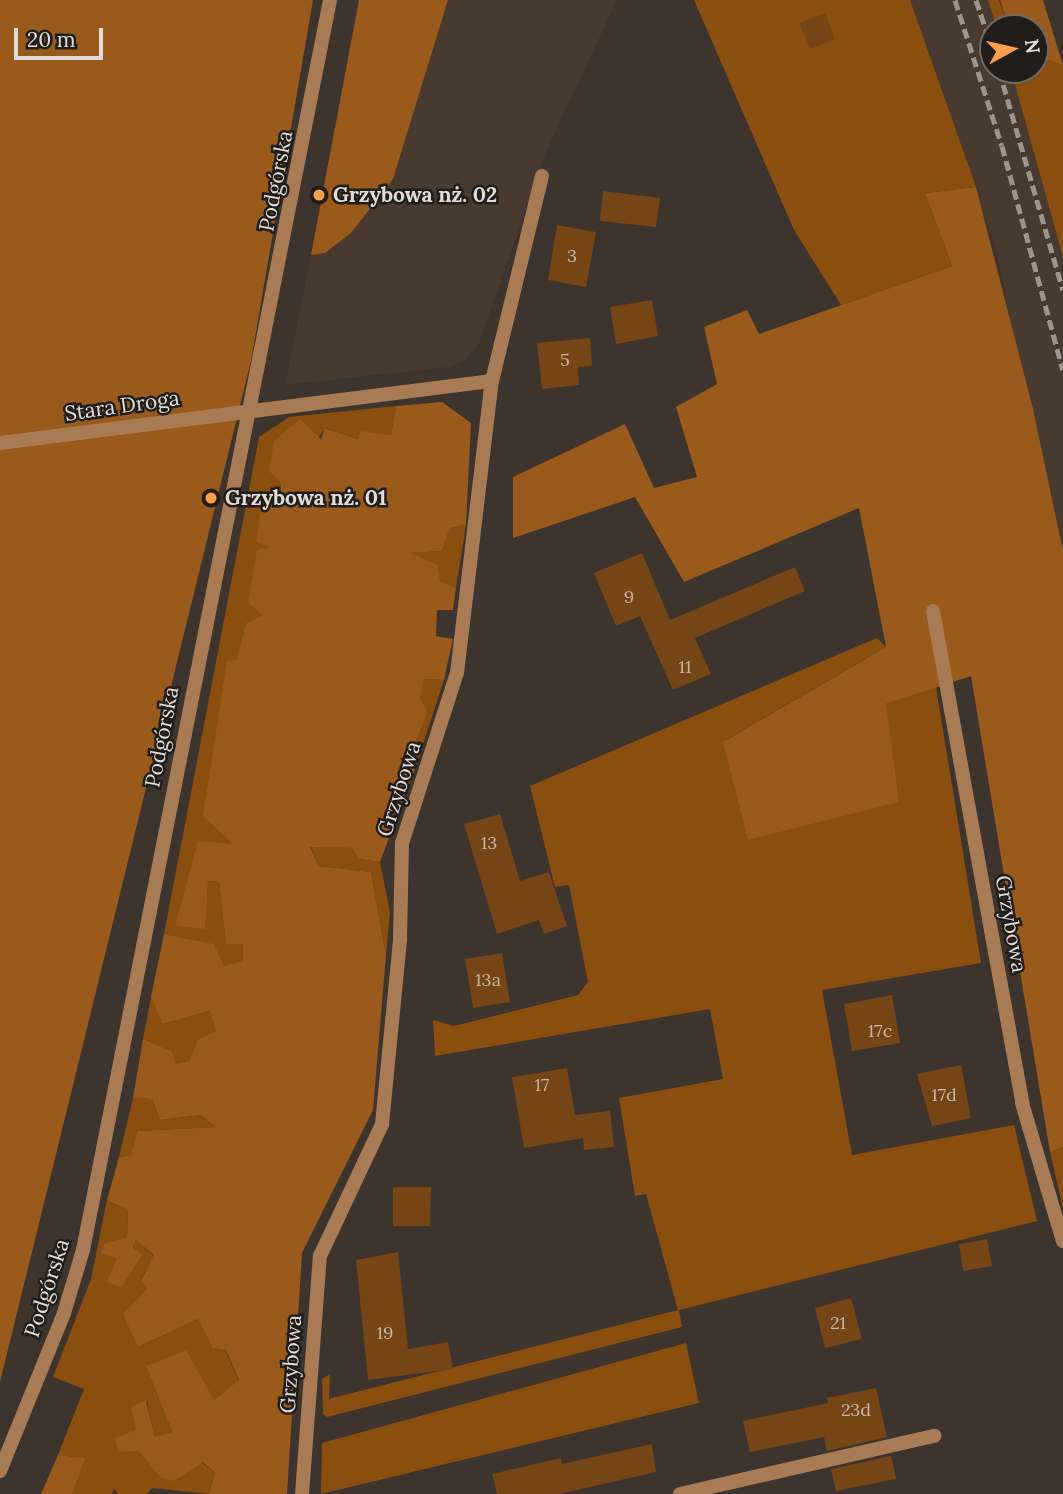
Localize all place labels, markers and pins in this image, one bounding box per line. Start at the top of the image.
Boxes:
place label: Grzybowa nż. 02 [333,182,497,208]
marker: Grzybowa nż. 02 [311,187,327,203]
place label: Grzybowa nż. 01 [225,485,387,511]
marker: Grzybowa nż. 01 [203,490,219,506]

